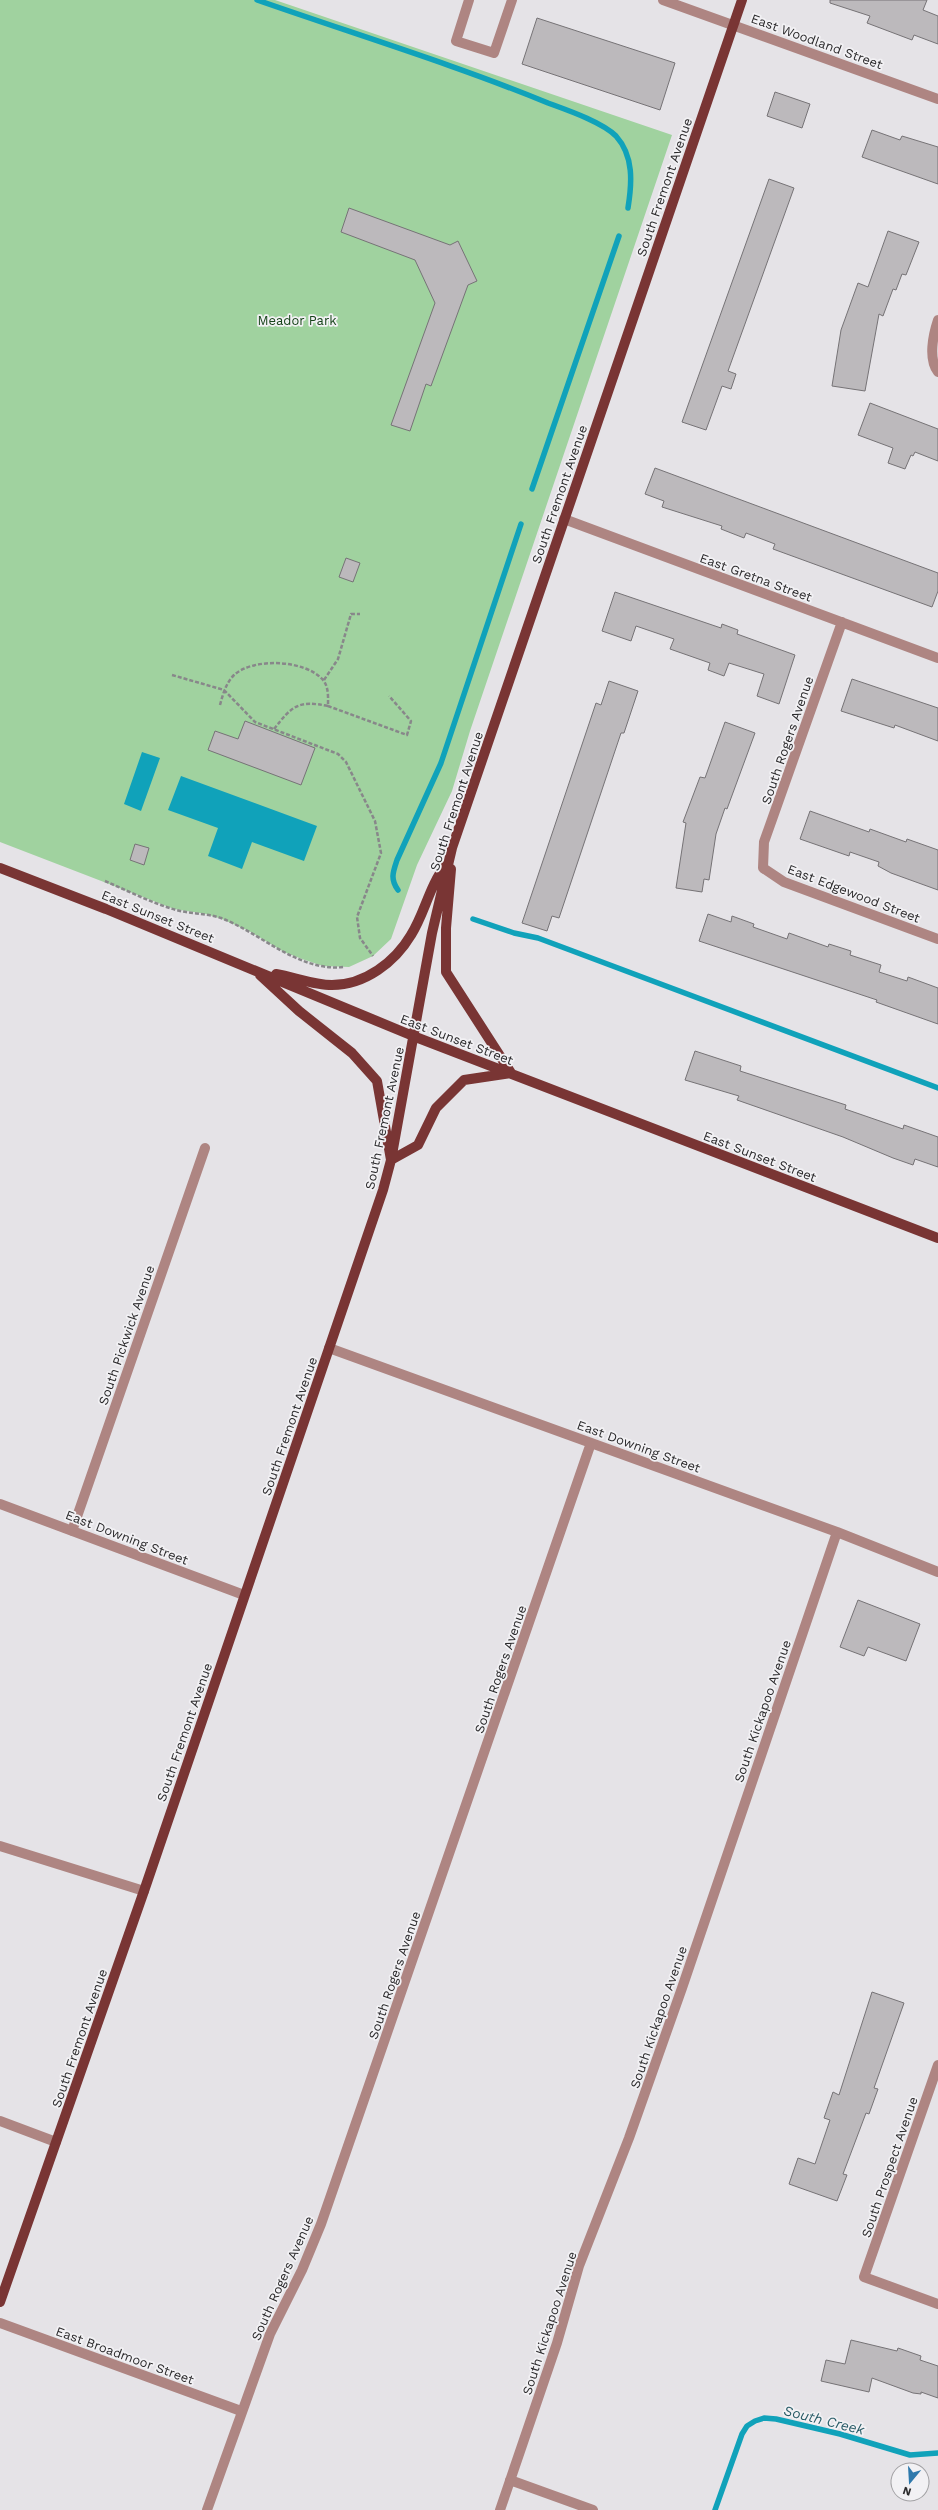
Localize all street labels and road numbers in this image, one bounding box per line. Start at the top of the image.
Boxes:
street label: East Woodland Street [749,11,885,72]
street label: South Fremont Avenue [634,116,695,258]
street label: South Fremont Avenue [529,423,590,565]
street label: East Gretna Street [698,550,814,605]
street label: South Rogers Avenue [758,674,816,806]
street label: South Fremont Avenue [427,730,486,873]
street label: East Edgewood Street [785,861,923,926]
street label: East Sunset Street [99,887,217,946]
street label: East Sunset Street [398,1011,516,1068]
street label: South Fremont Avenue [362,1045,407,1191]
street label: East Sunset Street [701,1128,819,1185]
street label: South Pickwick Avenue [95,1263,157,1407]
street label: South Fremont Avenue [259,1355,320,1497]
street label: East Downing Street [575,1417,703,1476]
street label: East Downing Street [63,1507,191,1568]
street label: South Rogers Avenue [471,1603,529,1735]
street label: South Kickapoo Avenue [731,1638,794,1784]
street label: South Fremont Avenue [154,1661,215,1803]
street label: South Rogers Avenue [365,1909,423,2041]
street label: South Kickapoo Avenue [627,1944,690,2090]
street label: South Fremont Avenue [49,1967,110,2109]
street label: South Prospect Avenue [858,2095,921,2240]
street label: South Rogers Avenue [248,2214,317,2343]
street label: South Kickapoo Avenue [519,2250,580,2397]
street label: East Broadmoor Street [54,2323,196,2388]

